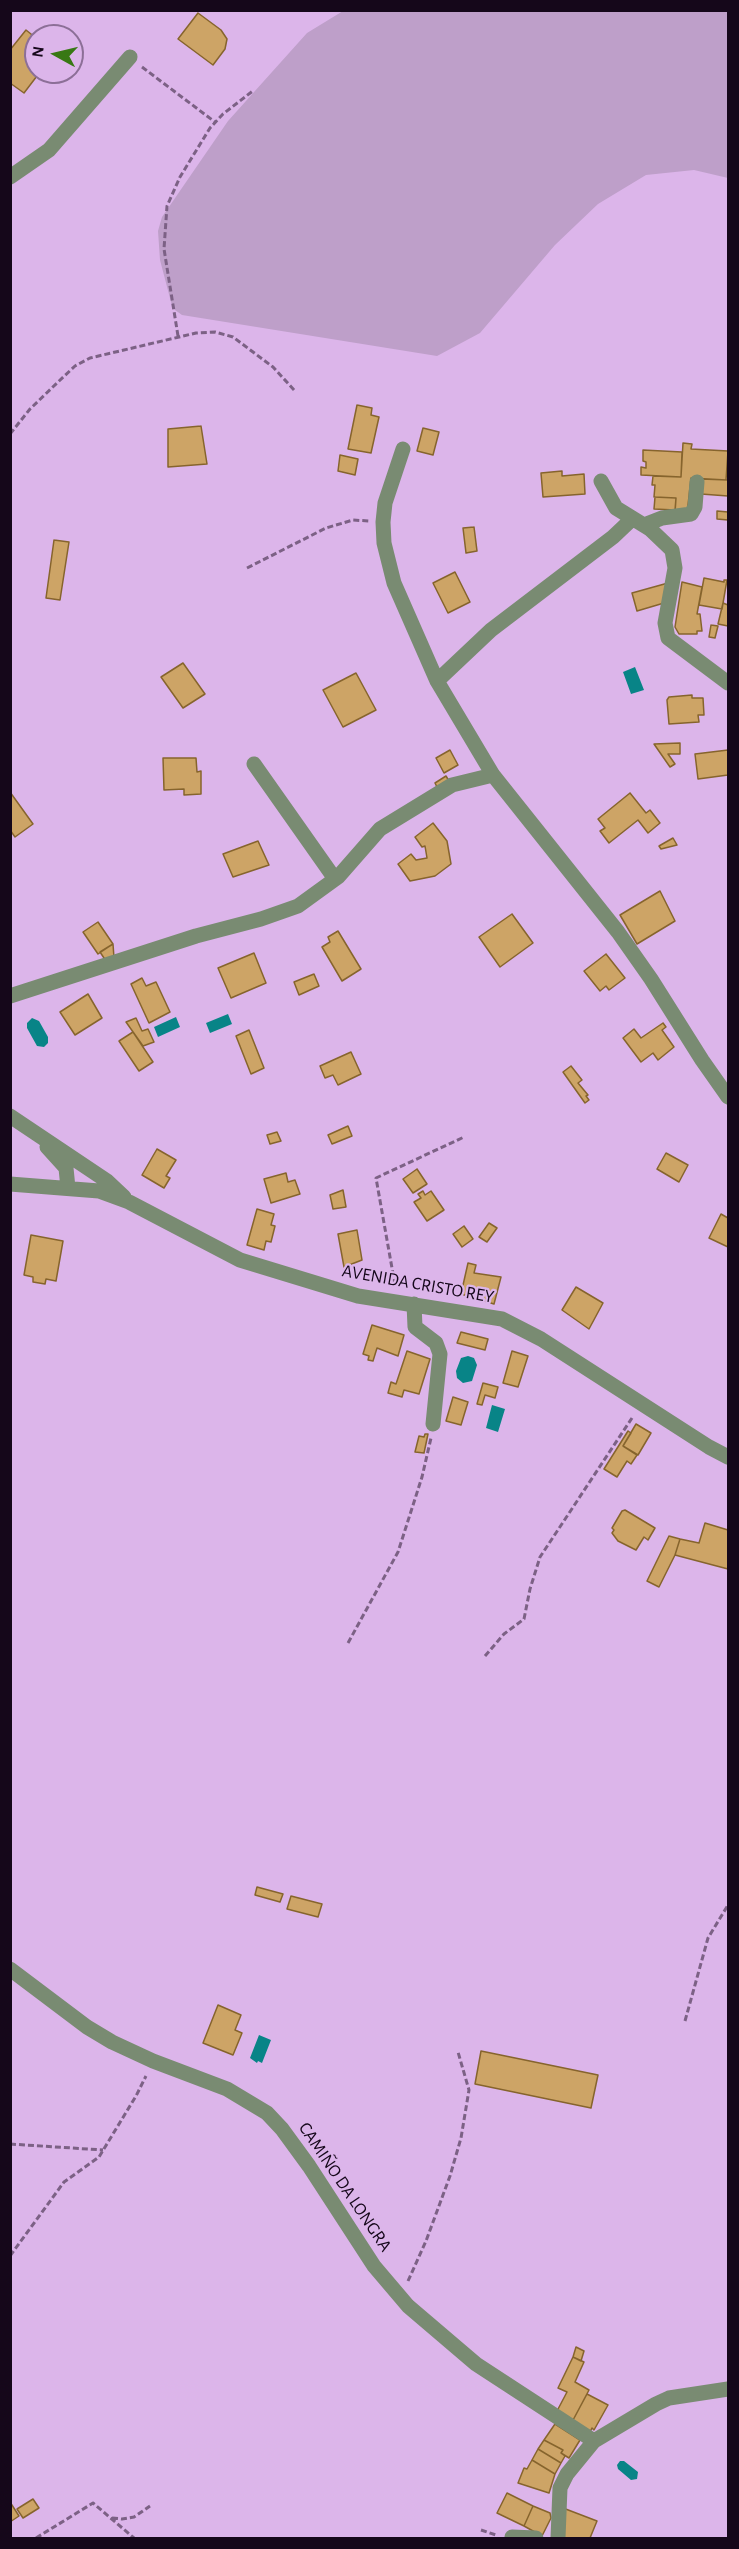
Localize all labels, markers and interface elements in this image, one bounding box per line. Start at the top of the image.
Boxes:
north arrow [24,24,84,84]
text: N [29,45,47,58]
street label: AVENIDA CRISTO REY [340,1260,496,1308]
street label: CAMIÑO DA LONGRA [294,2118,396,2256]

